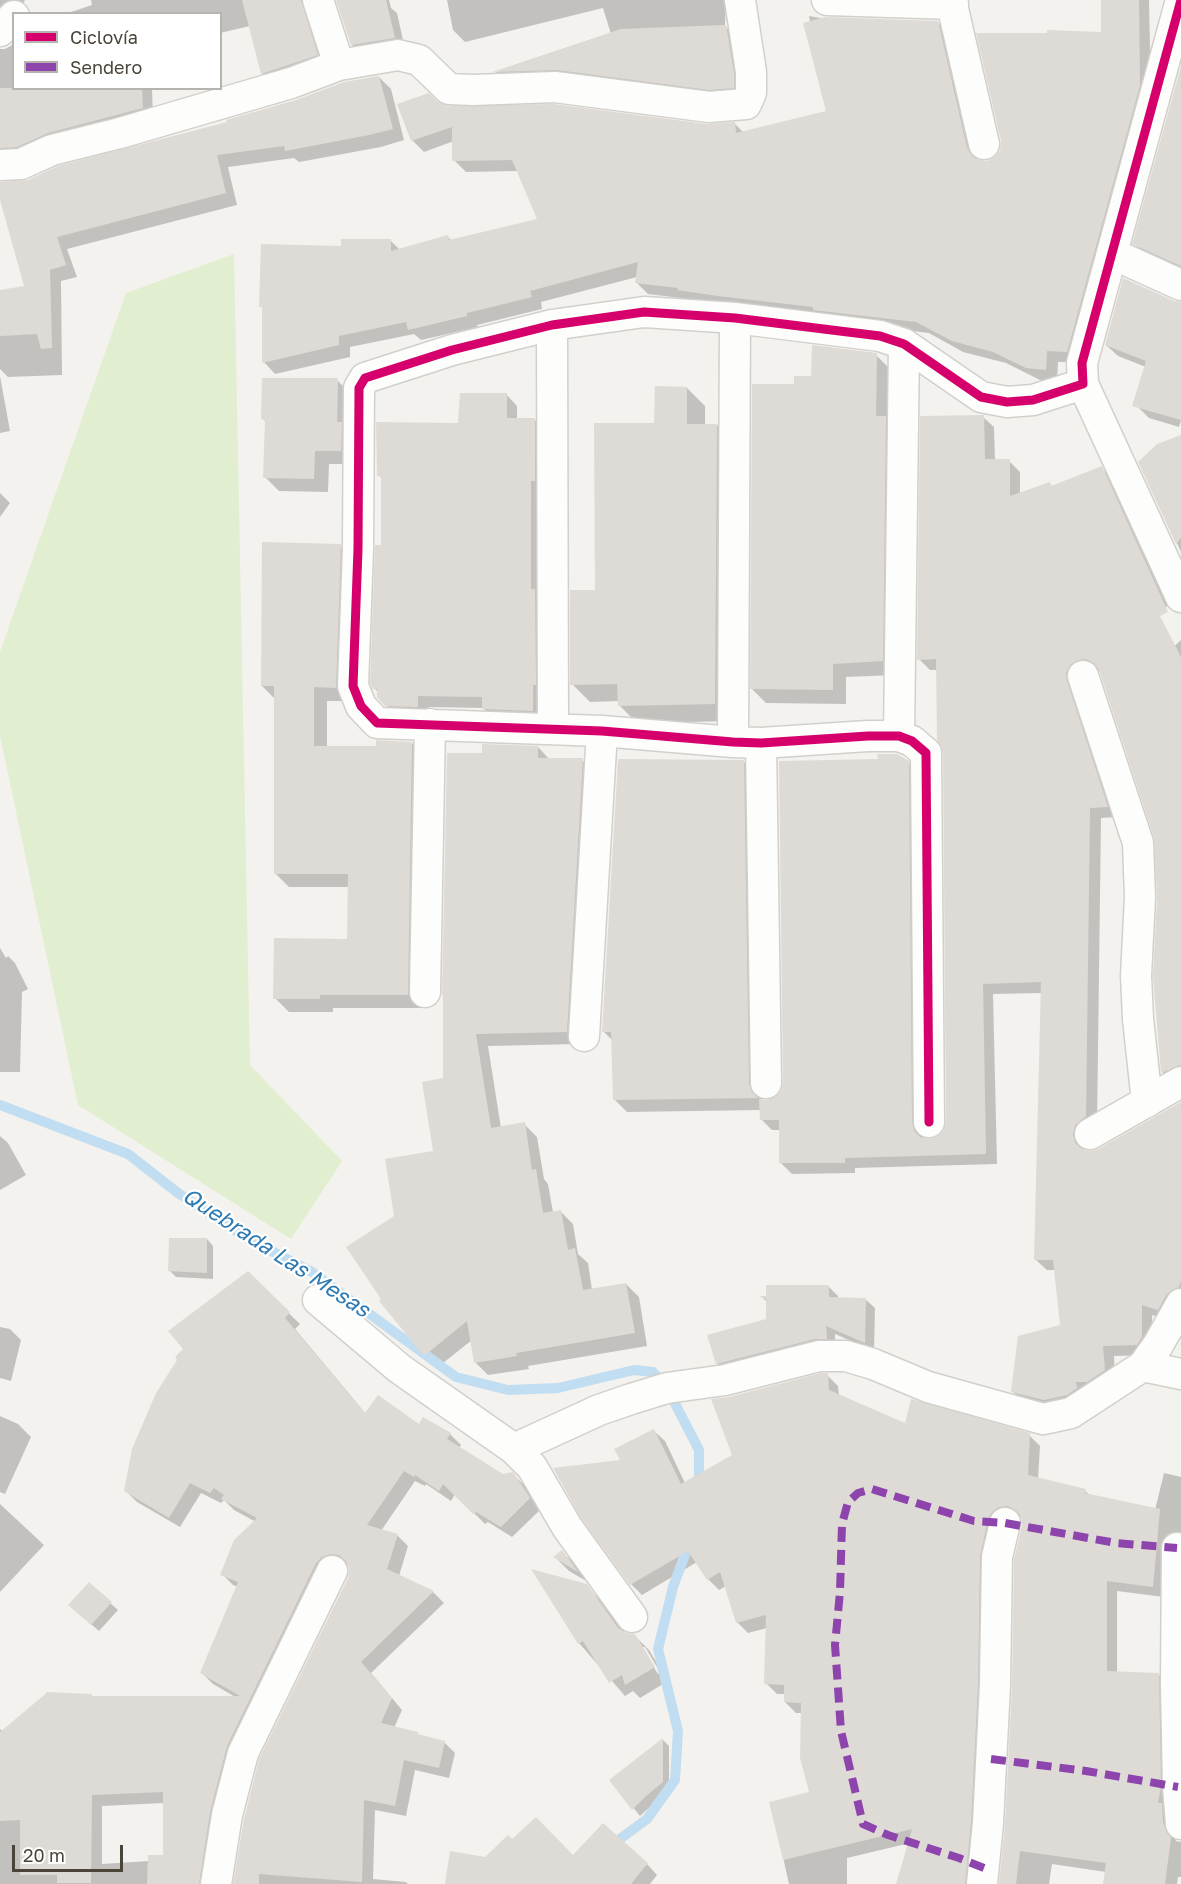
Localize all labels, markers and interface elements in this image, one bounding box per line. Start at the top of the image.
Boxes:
legend [12,12,222,90]
text: Ciclovía [70,26,138,48]
text: Sendero [70,56,142,78]
water label: Quebrada Las Mesas [177,1183,375,1323]
scale bar [15,1833,126,1871]
text: 20 m [23,1844,65,1866]

